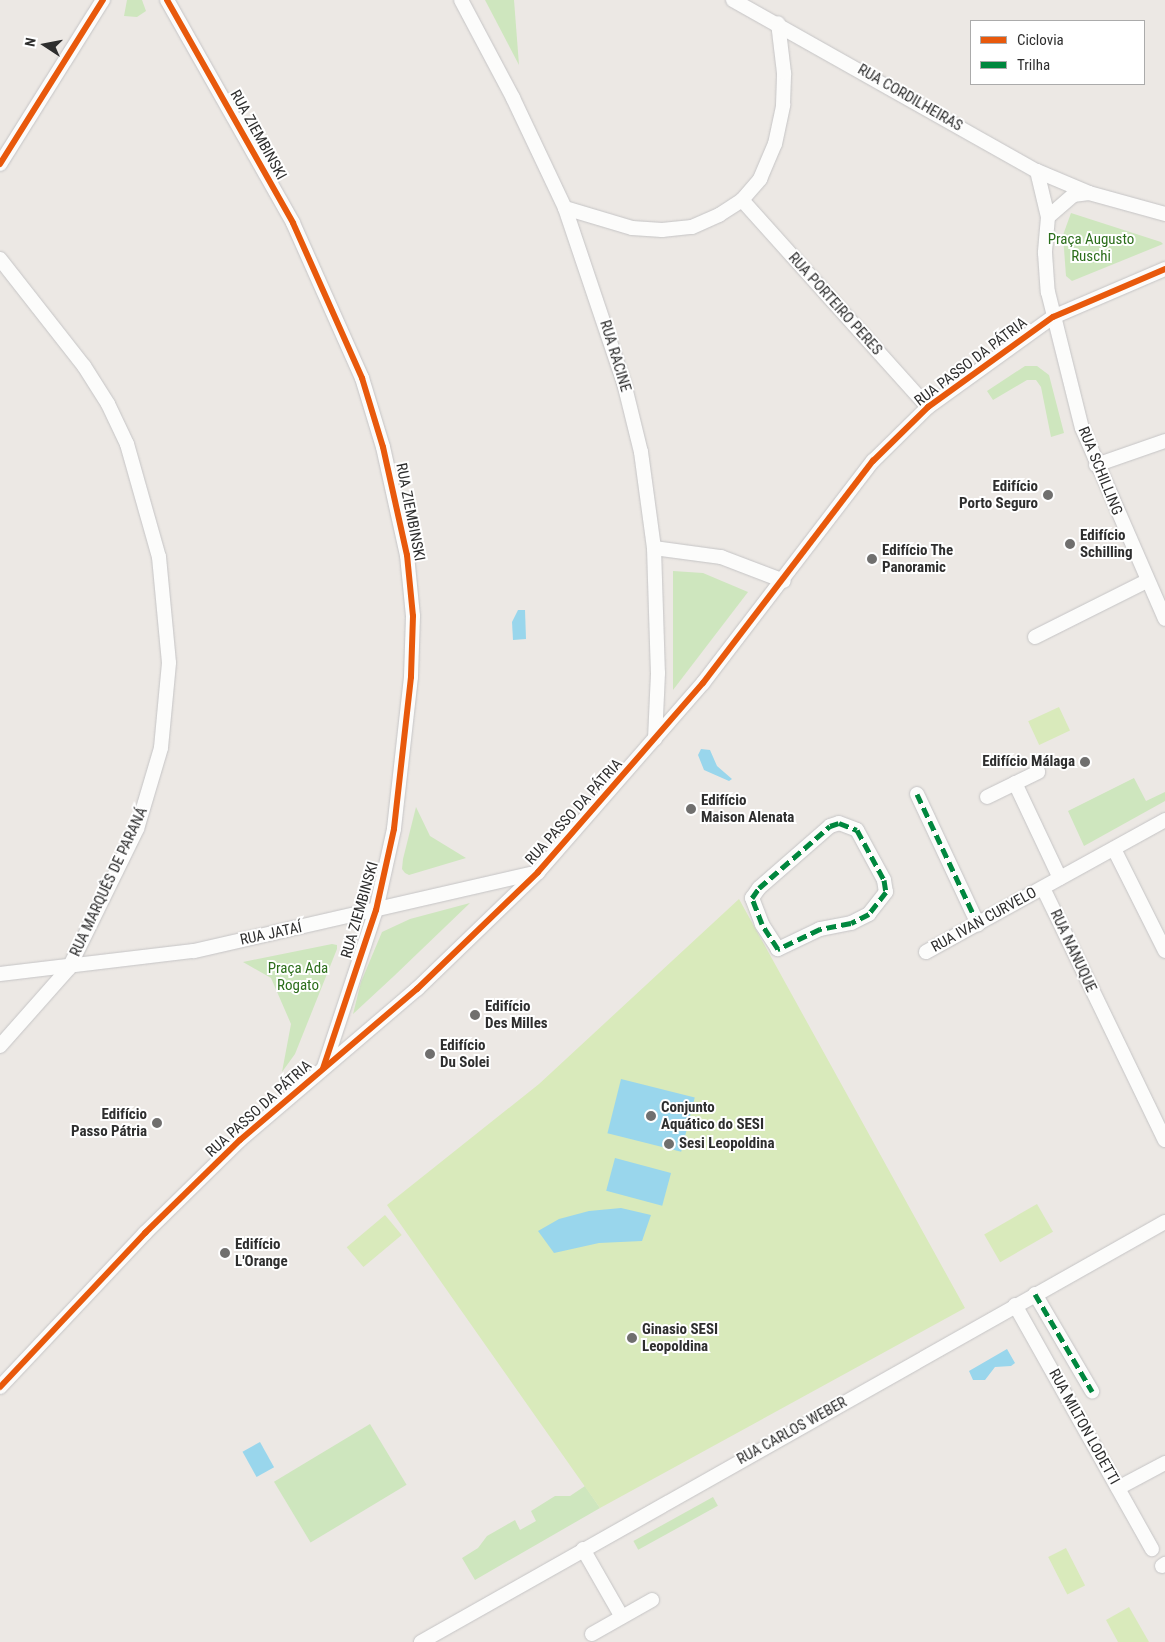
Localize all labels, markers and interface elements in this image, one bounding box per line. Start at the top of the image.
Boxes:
north arrow [20,20,70,70]
legend [970,20,1145,85]
text: Ciclovia [1017,31,1064,49]
text: N [22,36,39,48]
text: Trilha [1017,56,1050,74]
street label: RUA CORDILHEIRAS [854,61,966,135]
street label: RUA ZIEMBINSKI [226,87,290,183]
park label: Praça Augusto Ruschi [1048,230,1134,265]
street label: RUA PORTEIRO PERES [784,249,886,359]
street label: RUA PASSO DA PÁTRIA [911,314,1031,410]
street label: RUA RACINE [596,318,634,394]
street label: RUA SCHILLING [1074,424,1126,518]
street label: RUA ZIEMBINSKI [392,461,428,563]
place label: Edifício Porto Seguro [959,477,1038,512]
marker: Edifício Porto Seguro [1042,489,1054,501]
place label: Edifício Schilling [1080,526,1132,561]
marker: Edifício Schilling [1064,538,1076,550]
place label: Edifício The Panoramic [882,541,954,576]
marker: Edifício The Panoramic [866,553,878,565]
place label: Edifício Málaga [982,753,1075,771]
street label: RUA PASSO DA PÁTRIA [522,755,626,869]
marker: Edifício Málaga [1079,756,1091,768]
place label: Edifício Maison Alenata [701,791,794,826]
marker: Edifício Maison Alenata [685,803,697,815]
street label: RUA MARQUÊS DE PARANÁ [66,805,152,959]
street label: RUA ZIEMBINSKI [338,860,382,960]
street label: RUA IVAN CURVELO [928,884,1040,956]
street label: RUA NANUQUE [1046,907,1100,995]
street label: RUA JATAÍ [238,919,304,949]
park label: Praça Ada Rogato [268,959,328,994]
place label: Edifício Des Milles [485,997,548,1032]
marker: Edifício Des Milles [469,1009,481,1021]
place label: Edifício Du Solei [440,1036,490,1071]
marker: Edifício Du Solei [424,1048,436,1060]
street label: RUA PASSO DA PÁTRIA [202,1057,316,1161]
place label: Conjunto Aquático do SESI [661,1098,764,1133]
place label: Edifício Passo Pátria [71,1105,147,1140]
marker: Conjunto Aquático do SESI [645,1110,657,1122]
marker: Edifício Passo Pátria [151,1117,163,1129]
place label: Sesi Leopoldina [679,1135,774,1153]
marker: Sesi Leopoldina [663,1138,675,1150]
place label: Edifício L'Orange [235,1235,288,1270]
marker: Edifício L'Orange [219,1247,231,1259]
place label: Ginasio SESI Leopoldina [642,1320,718,1355]
marker: Ginasio SESI Leopoldina [626,1332,638,1344]
street label: RUA MILTON LODETTI [1045,1366,1123,1488]
street label: RUA CARLOS WEBER [734,1393,850,1469]

